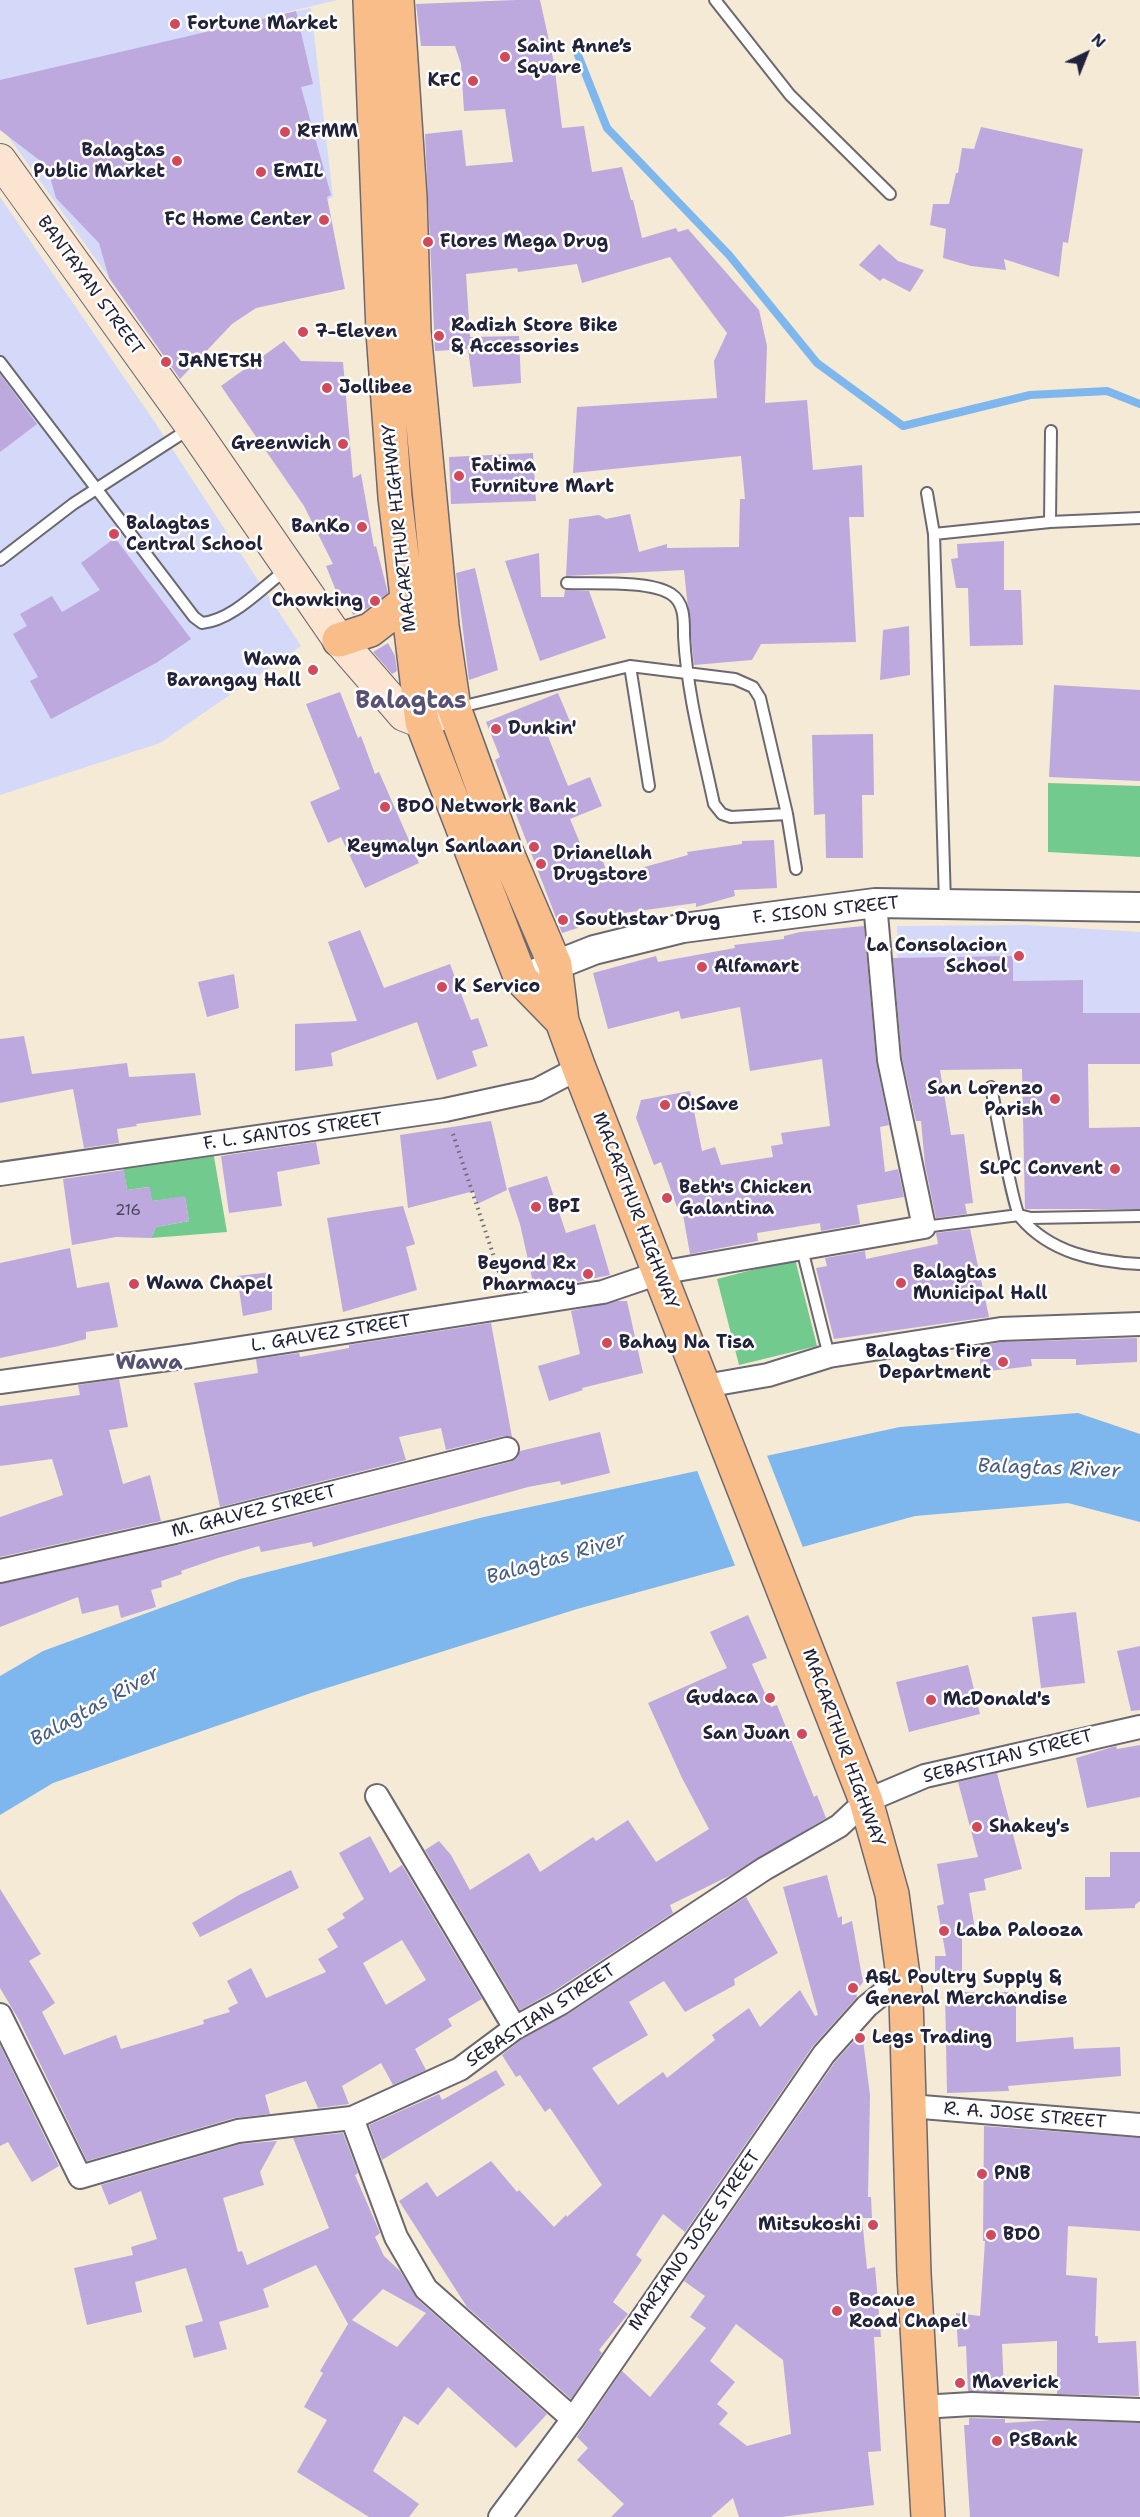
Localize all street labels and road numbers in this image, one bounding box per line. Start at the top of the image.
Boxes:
street label: BANTAYAN STREET [32,212,148,360]
street label: MACARTHUR HIGHWAY [378,423,422,633]
street label: F. SISON STREET [752,893,900,929]
street label: F. L. SANTOS STREET [202,1109,384,1155]
street label: MACARTHUR HIGHWAY [587,1109,683,1313]
street label: L. GALVEZ STREET [250,1311,412,1357]
street label: M. GALVEZ STREET [169,1481,339,1543]
street label: MACARTHUR HIGHWAY [797,1646,889,1850]
street label: SEBASTIAN STREET [921,1725,1095,1789]
street label: SEBASTIAN STREET [462,1960,620,2072]
street label: R. A. JOSE STREET [943,2098,1107,2134]
street label: MARIANO JOSE STREET [624,2147,766,2335]

